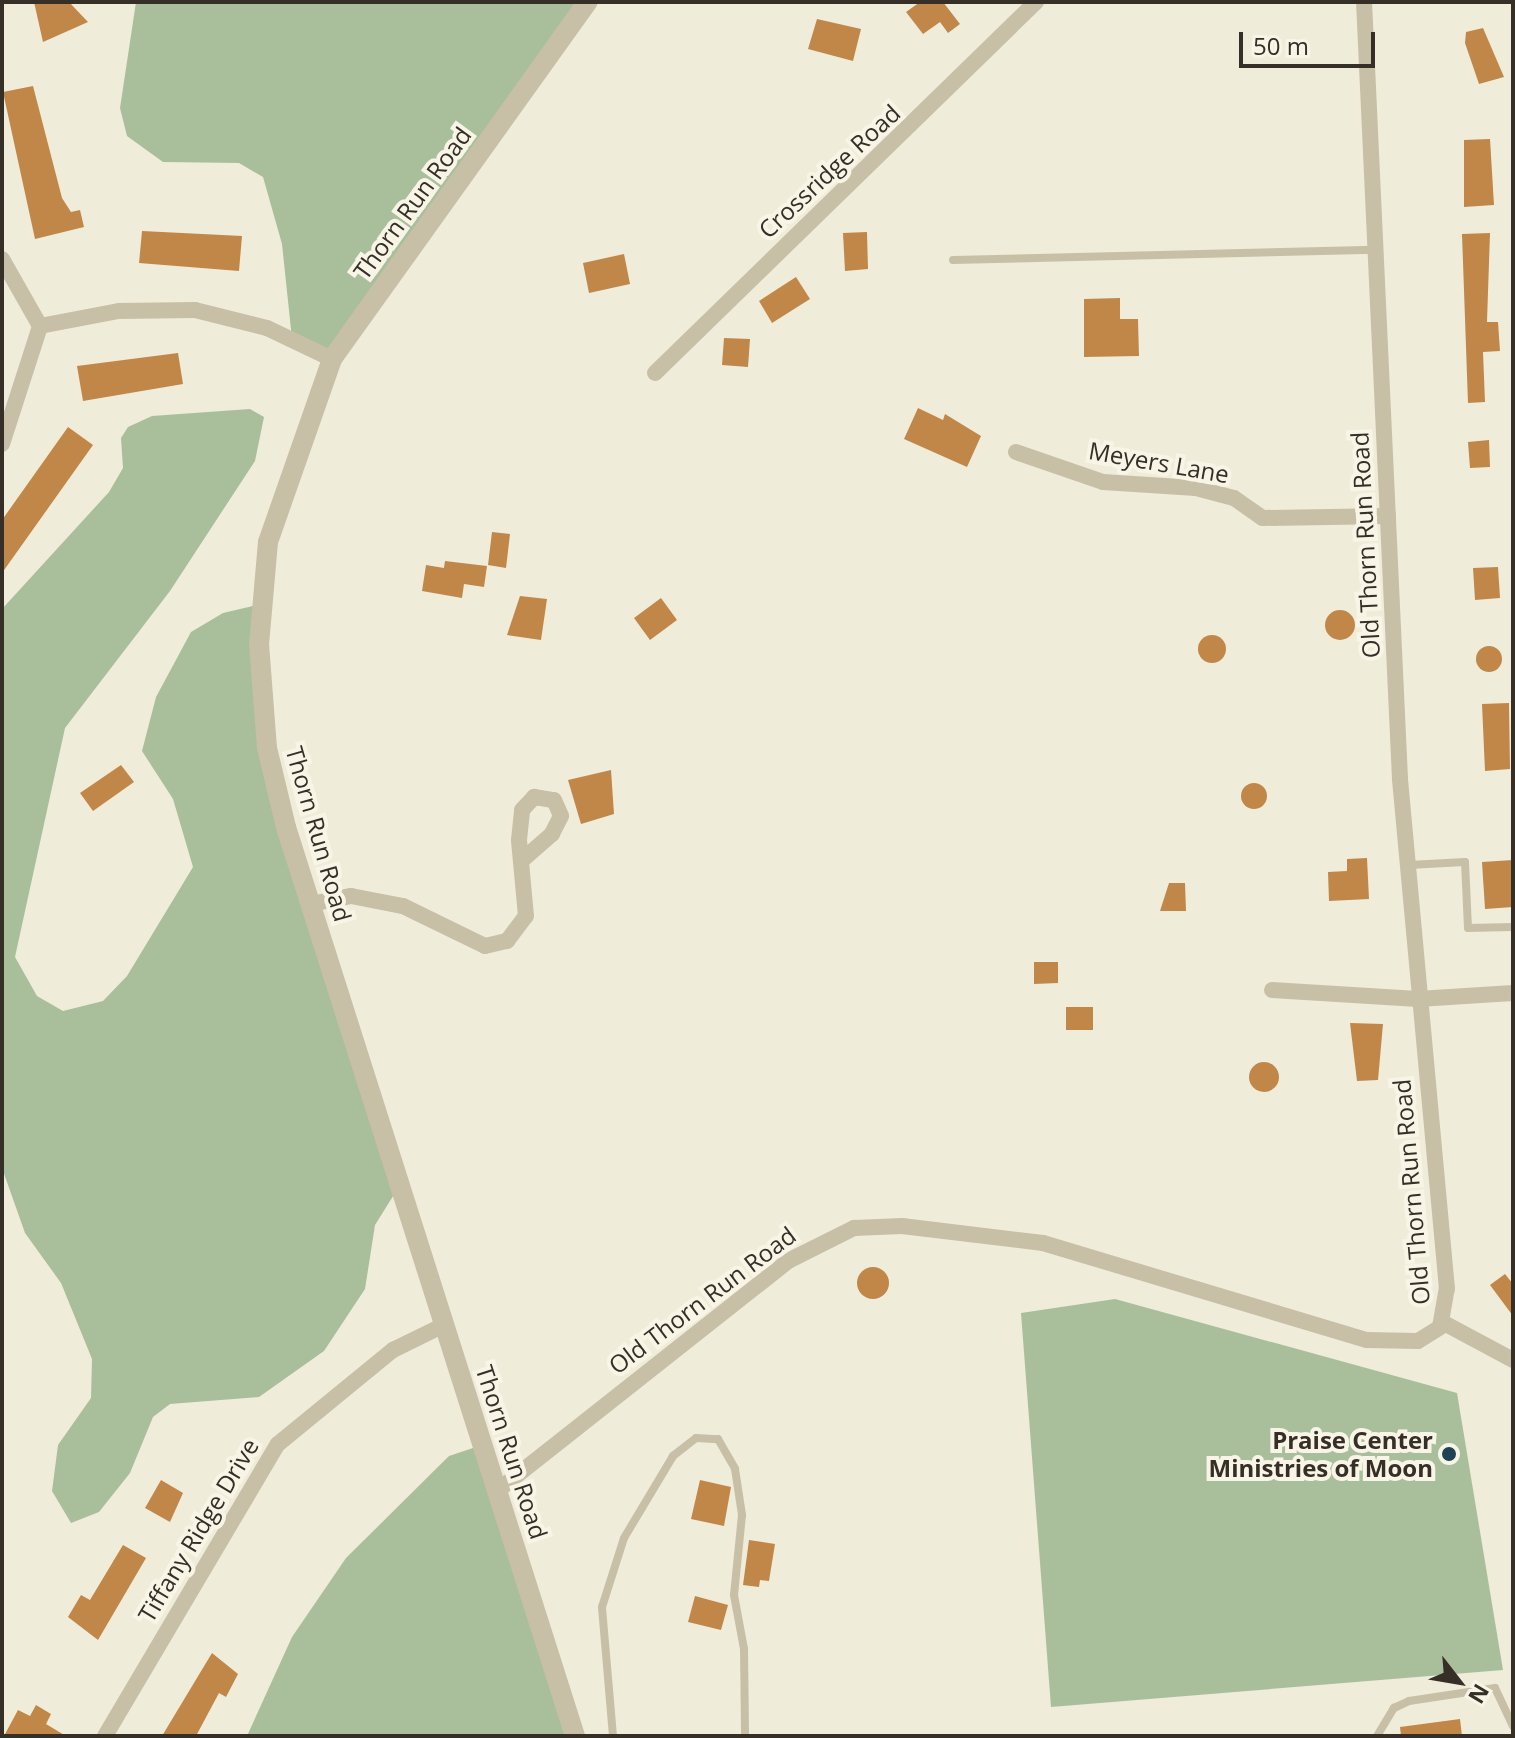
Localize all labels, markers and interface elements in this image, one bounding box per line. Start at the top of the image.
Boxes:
scale bar [1243,16,1379,66]
text: 50 m [1253,29,1309,62]
street label: Crossridge Road [752,98,906,244]
street label: Thorn Run Road [347,121,477,285]
street label: Old Thorn Run Road [1345,431,1385,659]
street label: Meyers Lane [1087,435,1231,489]
street label: Thorn Run Road [280,743,358,925]
street label: Old Thorn Run Road [1387,1078,1435,1306]
street label: Old Thorn Run Road [603,1220,801,1380]
street label: Thorn Run Road [470,1362,554,1542]
place label: Praise Center Ministries of Moon [1209,1426,1433,1482]
street label: Tiffany Ridge Drive [132,1433,264,1627]
marker: Praise Center Ministries of Moon [1440,1445,1458,1463]
north arrow [1419,1642,1499,1722]
text: N [1462,1679,1497,1710]

